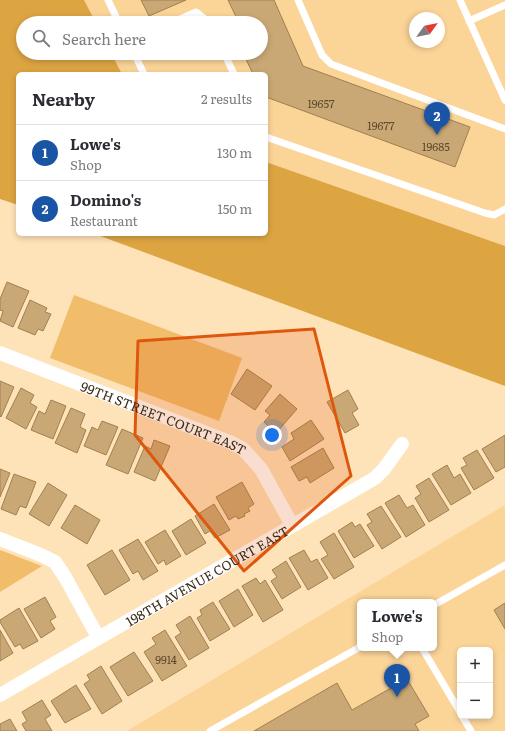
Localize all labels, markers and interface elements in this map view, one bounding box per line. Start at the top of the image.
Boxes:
north arrow [409,12,445,48]
search box [16,16,268,60]
icon: search [30,27,52,49]
text: Search here [62,27,146,50]
text: Nearby [32,86,95,111]
text: 2 results [201,89,252,108]
house number: 19657 [307,95,335,111]
pin: 2 [424,102,450,135]
house number: 19677 [367,117,395,133]
text: Lowe's [70,132,121,155]
house number: 19685 [422,138,450,154]
text: 1 [42,143,48,162]
text: 130 m [217,143,252,162]
text: Shop [70,155,102,174]
text: Domino's [70,188,141,211]
text: 2 [42,199,48,218]
text: 150 m [217,199,252,218]
text: Restaurant [70,211,138,230]
street label: 99TH STREET COURT EAST [78,376,251,459]
your location [262,425,282,445]
street label: 198TH AVENUE COURT EAST [122,520,292,630]
popup [357,599,437,651]
text: Lowe's [372,604,422,627]
text: Shop [372,627,403,646]
map controls [457,647,493,719]
button: + [457,647,493,683]
house number: 9914 [155,651,177,667]
pin: 1 [384,664,410,697]
button: − [457,683,493,719]

